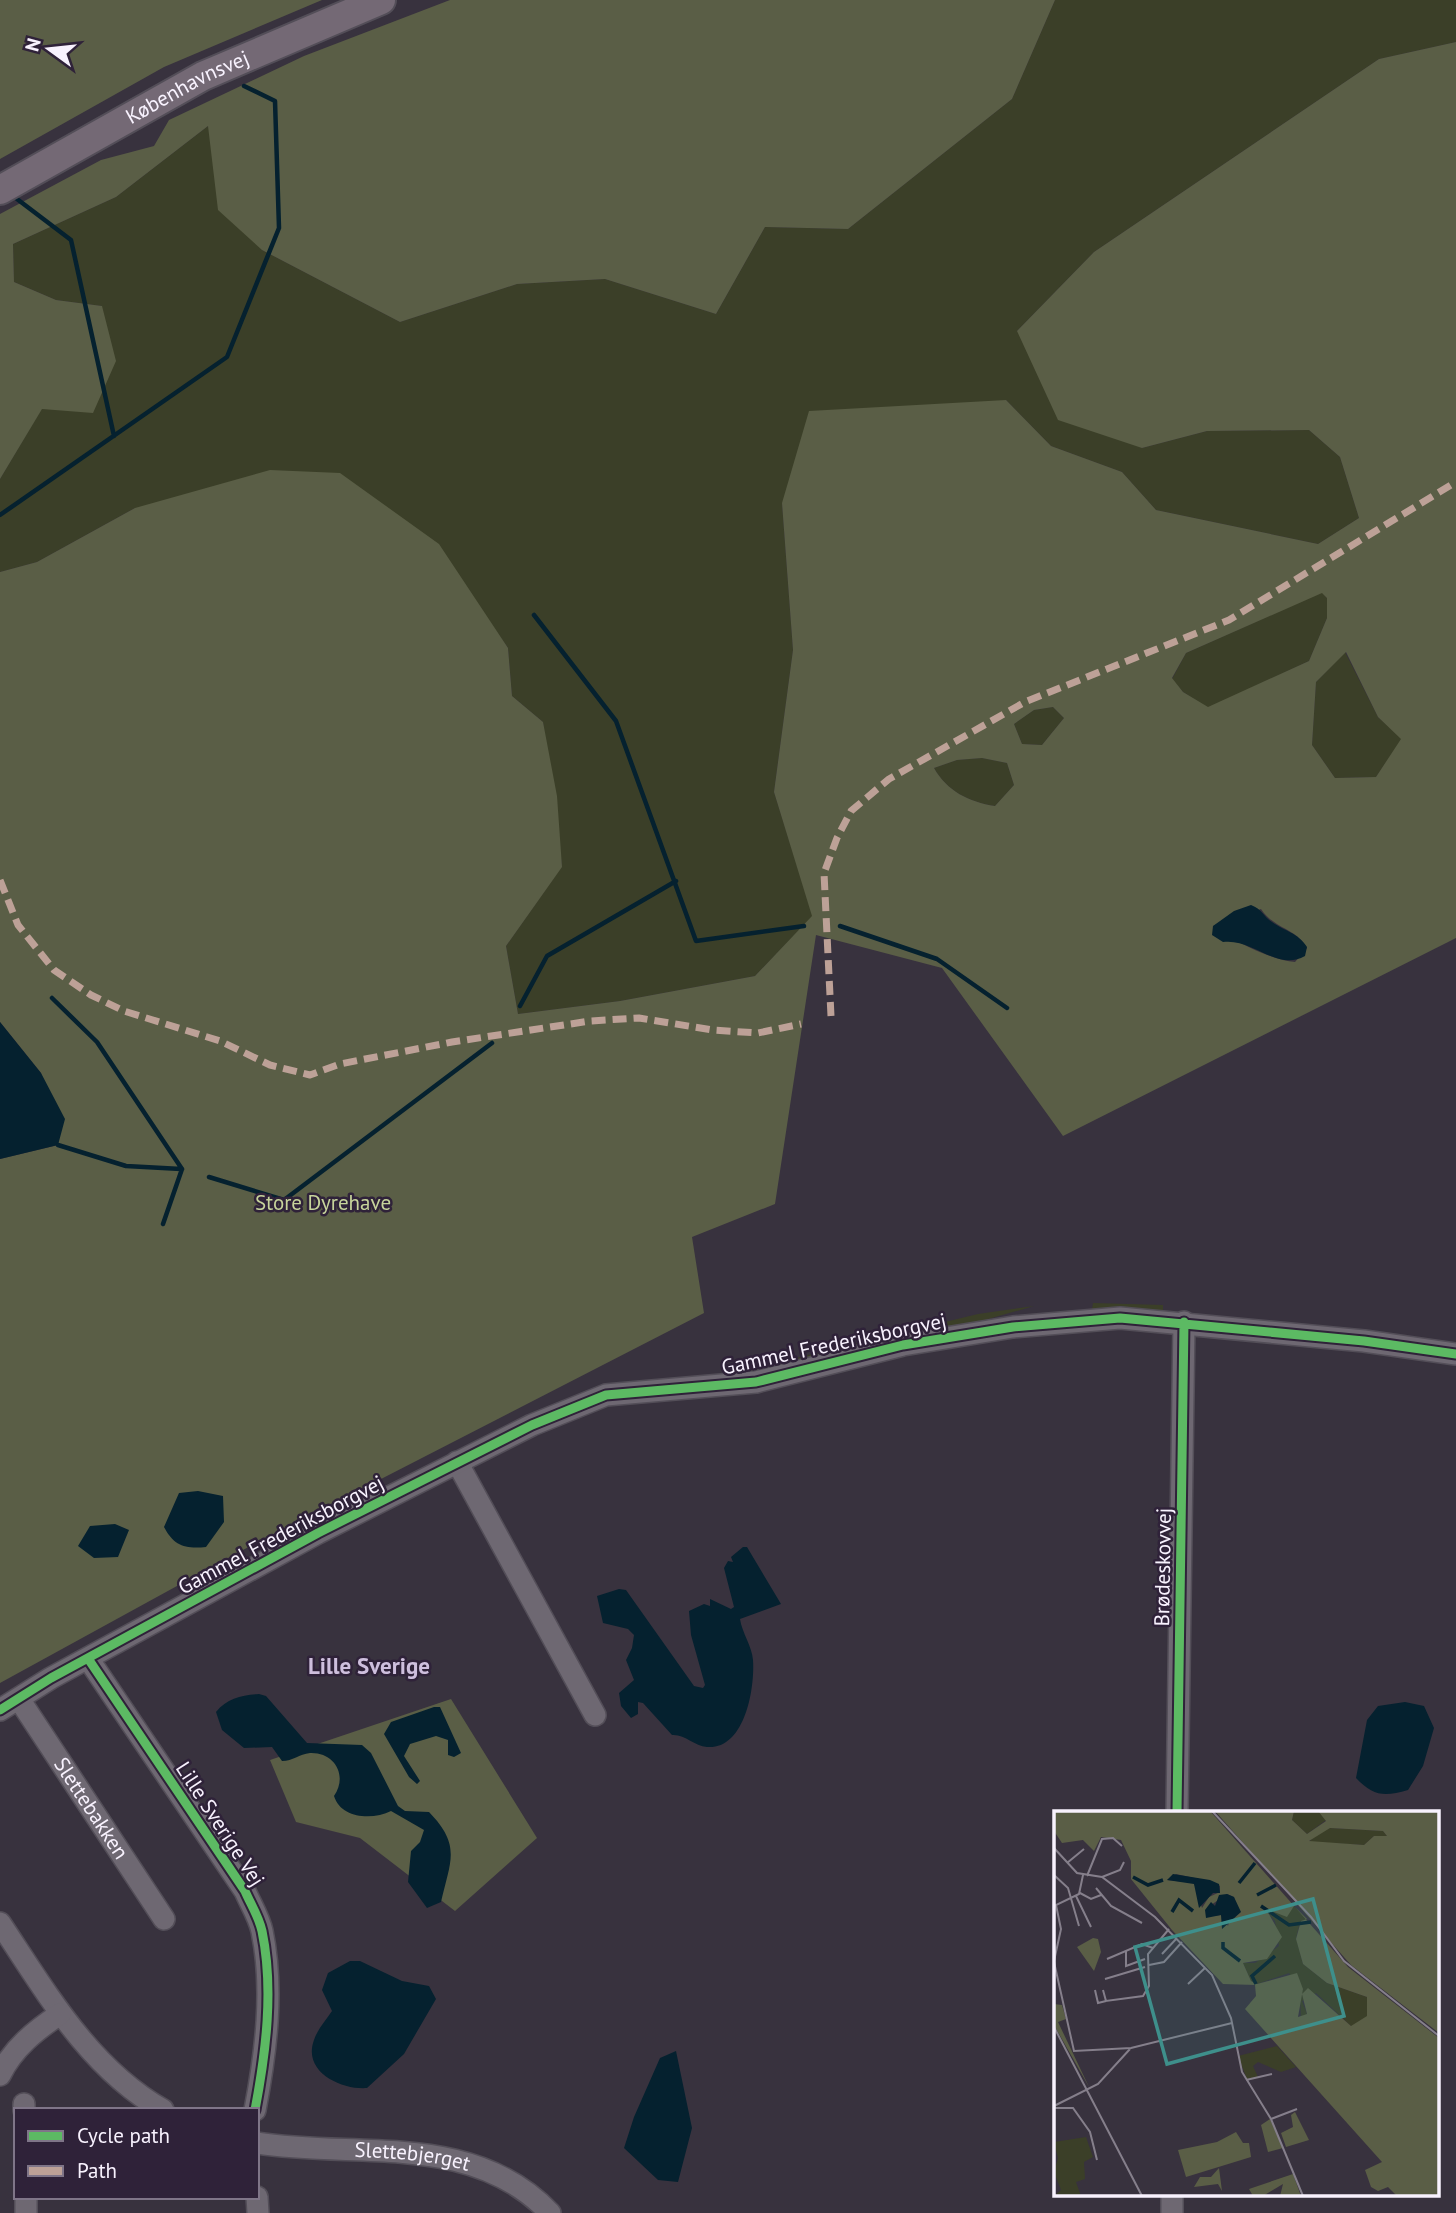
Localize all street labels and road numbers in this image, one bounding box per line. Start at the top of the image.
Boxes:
street label: Københavnsvej [121,44,253,130]
street label: Gammel Frederiksborgvej [719,1306,949,1381]
street label: Gammel Frederiksborgvej [173,1469,388,1600]
street label: Brødeskovvej [1148,1507,1177,1627]
street label: Slettebakken [48,1752,135,1864]
street label: Lille Sverige Vej [170,1756,271,1891]
street label: Slettebjerget [354,2136,474,2177]

